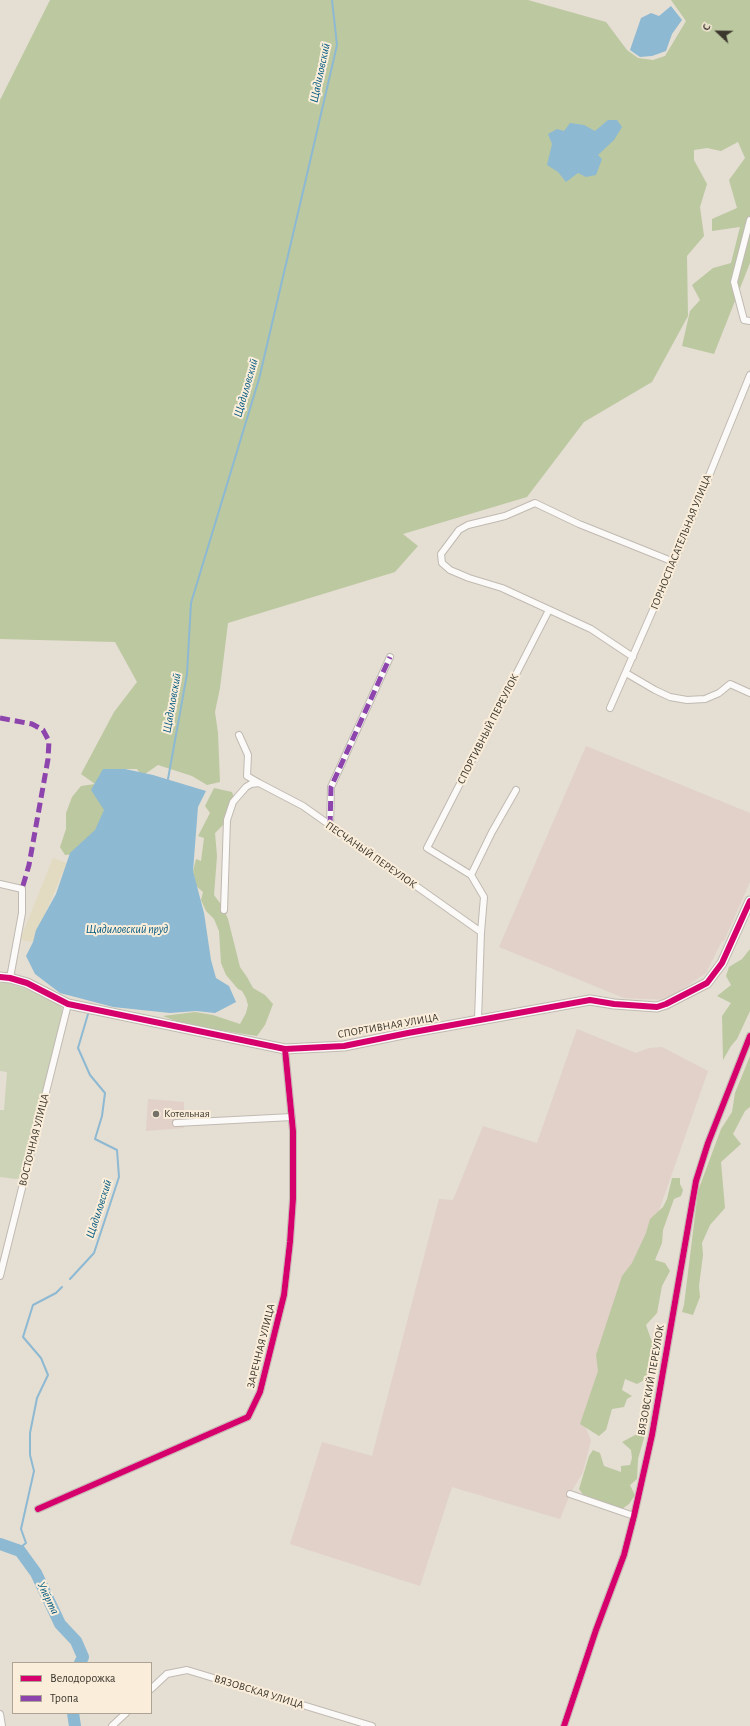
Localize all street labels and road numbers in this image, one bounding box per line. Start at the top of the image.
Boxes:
street label: ГОРНОСПАСАТЕЛЬНАЯ УЛИЦА [648,473,714,611]
street label: СПОРТИВНЫЙ ПЕРЕУЛОК [454,672,522,786]
street label: ПЕСЧАНЫЙ ПЕРЕУЛОК [323,819,419,891]
street label: СПОРТИВНАЯ УЛИЦА [337,1011,439,1041]
street label: ВОСТОЧНАЯ УЛИЦА [16,1092,52,1188]
street label: ЗАРЕЧНАЯ УЛИЦА [244,1302,278,1390]
street label: ВЯЗОВСКИЙ ПЕРЕУЛОК [635,1323,667,1437]
street label: ВЯЗОВСКАЯ УЛИЦА [213,1672,305,1712]

